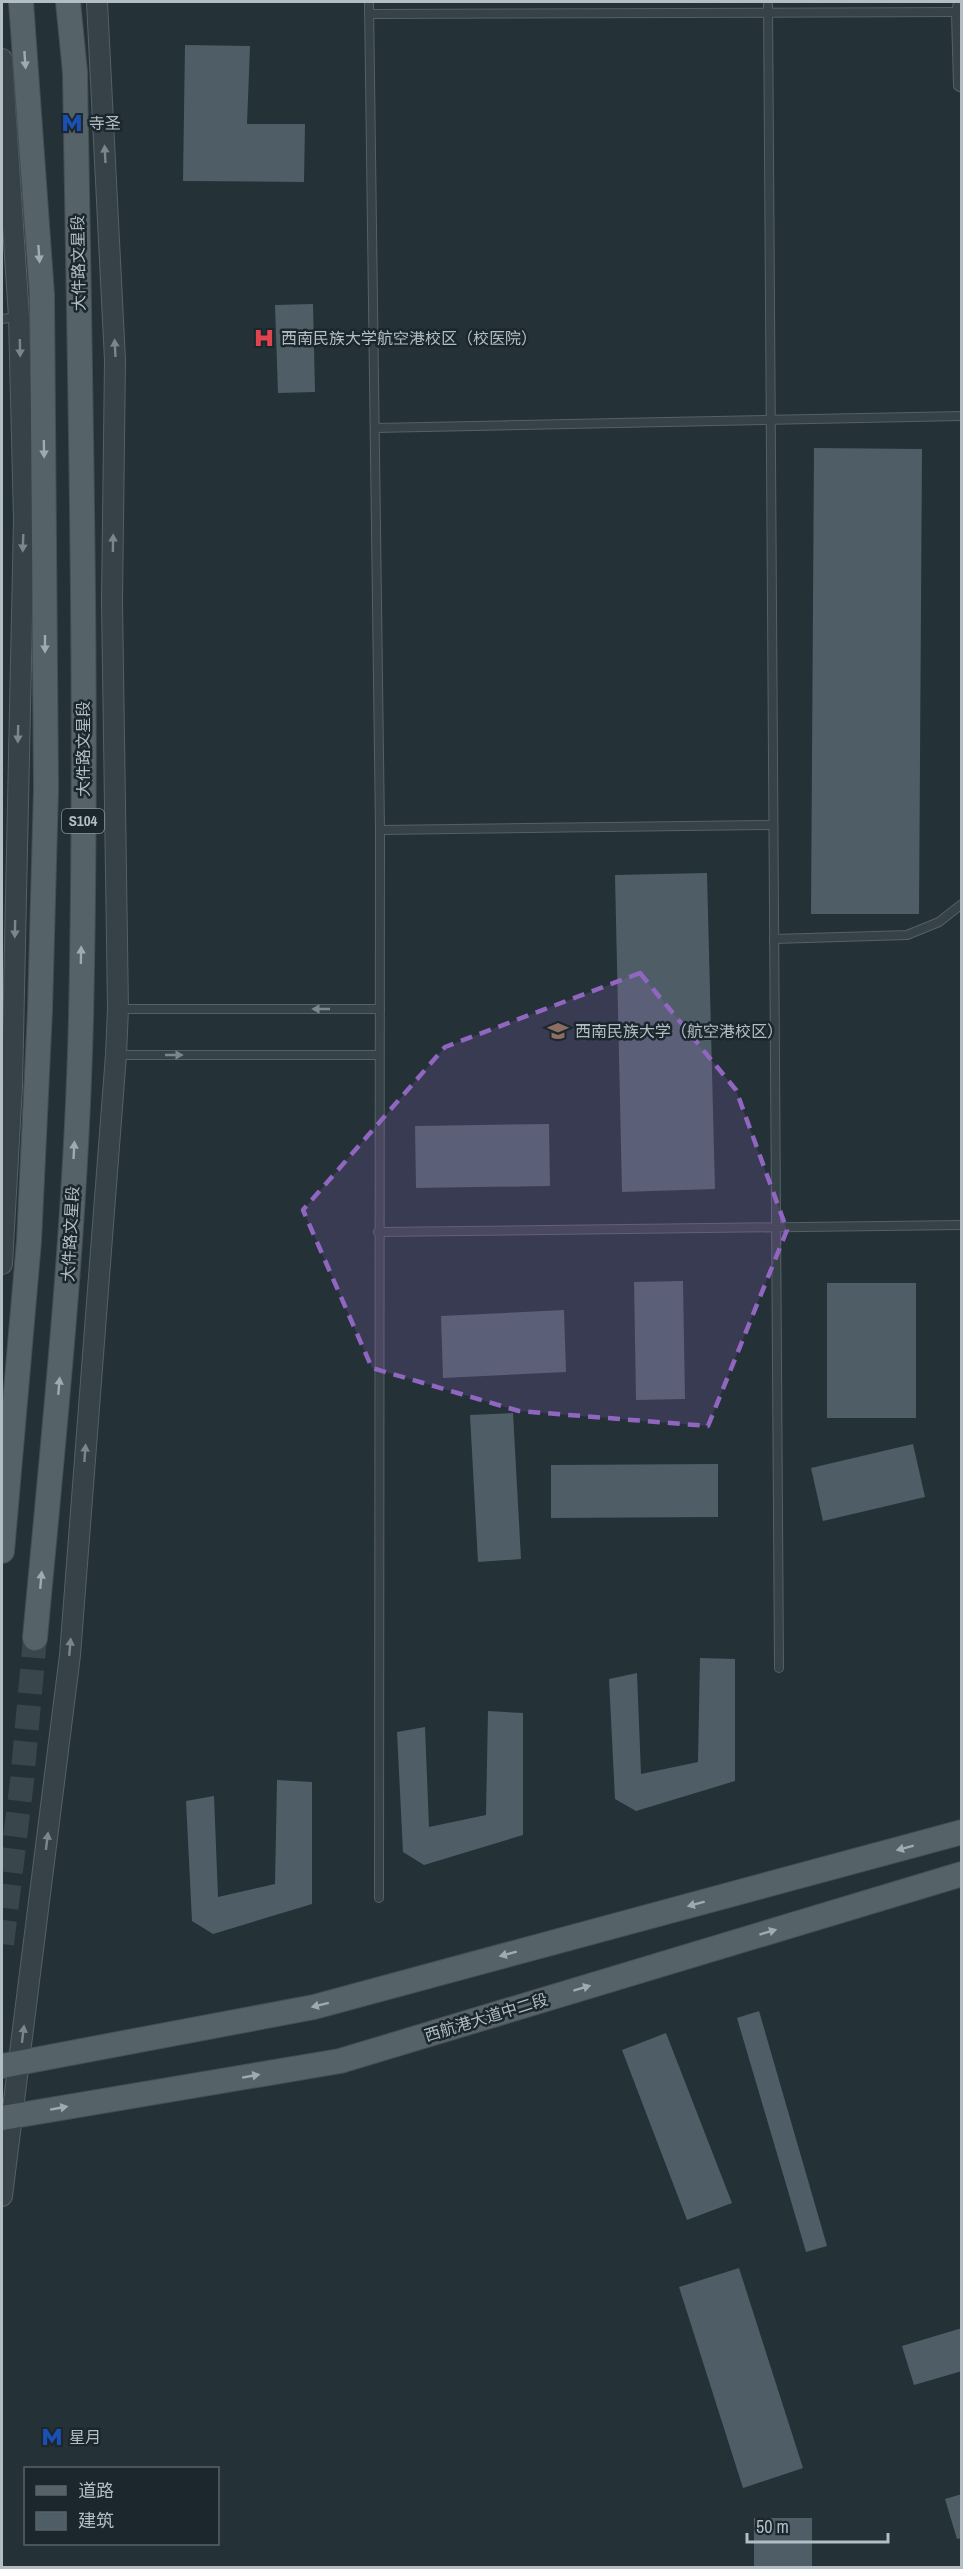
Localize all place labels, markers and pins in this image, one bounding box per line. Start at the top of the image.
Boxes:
metro station icon: 寺圣 [60,111,84,135]
place label: 寺圣 [89,112,121,134]
hospital icon: 西南民族大学航空港校区（校医院） [252,326,276,350]
place label: 西南民族大学航空港校区（校医院） [281,327,537,349]
school or university icon: 西南民族大学（航空港校区） [546,1019,570,1043]
place label: 西南民族大学（航空港校区） [575,1020,783,1042]
metro station icon: 星月 [40,2425,64,2449]
place label: 星月 [69,2426,101,2448]

